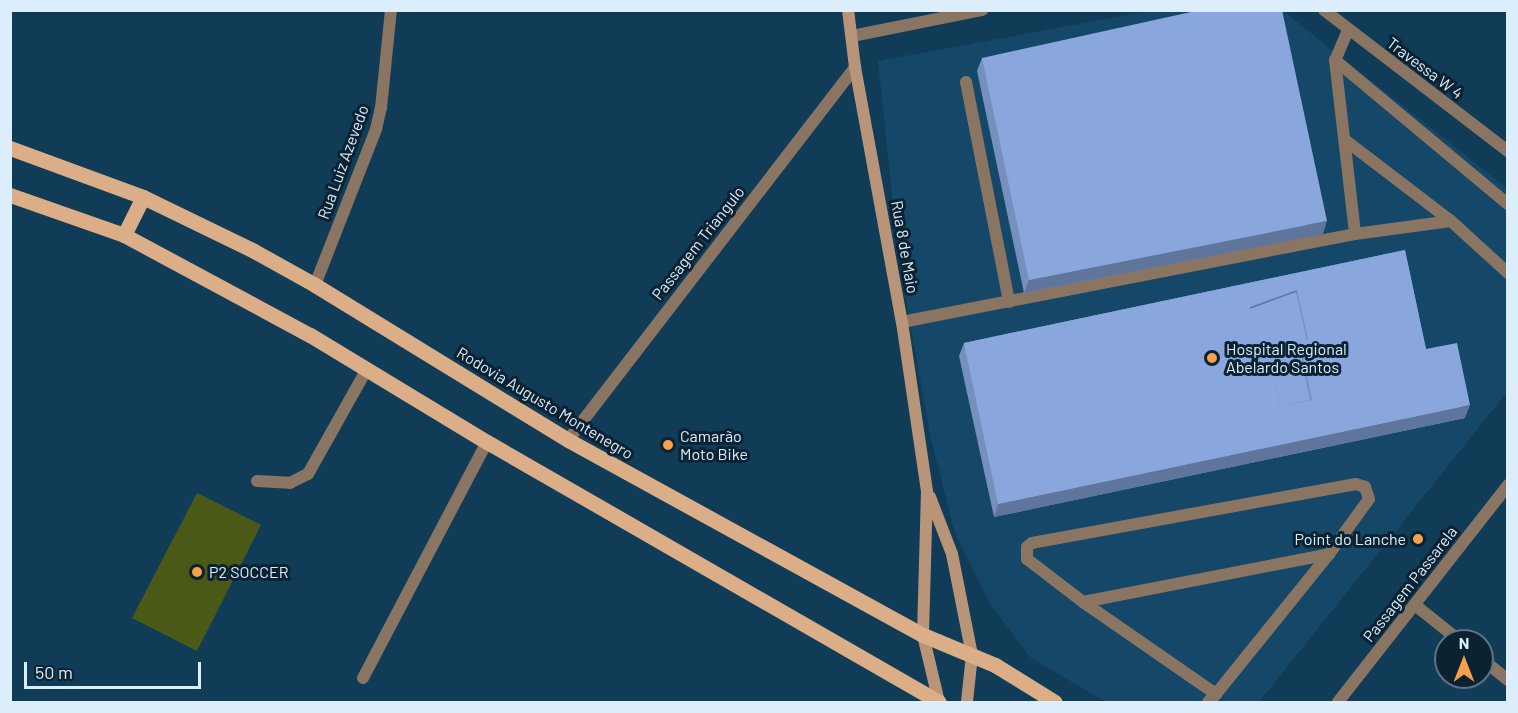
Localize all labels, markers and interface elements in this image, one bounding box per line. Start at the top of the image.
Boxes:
street label: Travessa W 4 [1383,33,1467,103]
street label: Rua Luiz Azevedo [313,102,373,222]
street label: Passagem Triangulo [648,182,748,304]
street label: Rua 8 de Maio [887,199,923,295]
place label: Hospital Regional Abelardo Santos [1226,339,1347,377]
street label: Rodovia Augusto Montenegro [453,343,637,463]
marker: Hospital Regional Abelardo Santos [1203,349,1221,367]
place label: Camarão Moto Bike [680,426,748,464]
marker: Camarão Moto Bike [661,438,675,452]
street label: Passagem Passarela [1359,522,1461,646]
place label: Point do Lanche [1295,529,1406,549]
marker: Point do Lanche [1411,532,1425,546]
place label: P2 SOCCER [209,562,288,582]
marker: P2 SOCCER [190,565,204,579]
north arrow [1434,629,1494,689]
text: N [1459,633,1469,652]
scale bar [27,650,204,688]
text: 50 m [35,661,73,683]

